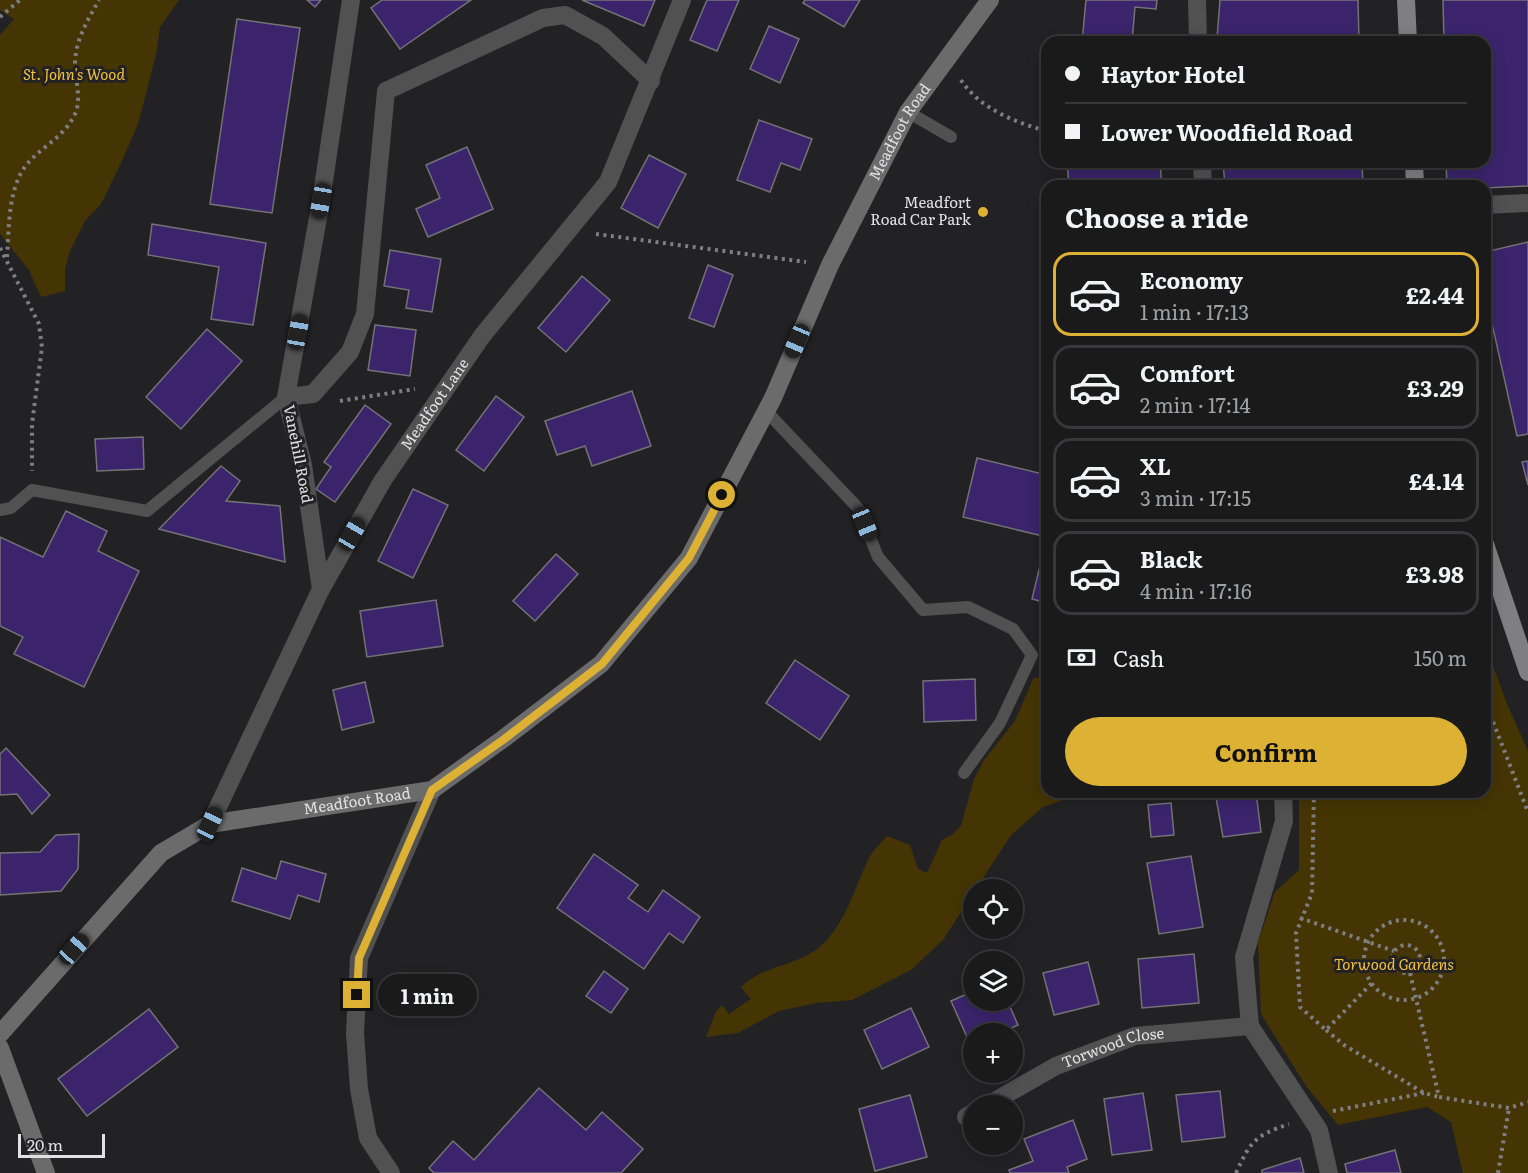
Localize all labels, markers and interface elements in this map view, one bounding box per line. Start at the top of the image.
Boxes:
text: Haytor Hotel [1101,57,1245,90]
park label: St. John's Wood [23,62,125,85]
street label: Meadfoot Road [862,78,935,184]
text: Lower Woodfield Road [1101,115,1353,148]
car [309,182,333,220]
place label: Meadfort Road Car Park [870,190,972,230]
text: Choose a ride [1065,196,1248,236]
marker: Meadfort Road Car Park [976,205,990,219]
text: Economy [1140,263,1243,296]
icon: car [1068,267,1122,321]
text: £2.44 [1406,278,1464,311]
text: 1 min · 17:13 [1140,296,1249,326]
car [286,313,310,351]
car [782,321,812,361]
street label: Meadfoot Lane [394,353,474,454]
text: Comfort [1140,356,1235,389]
icon: car [1068,360,1122,414]
text: £3.29 [1407,371,1464,404]
text: 2 min · 17:14 [1140,389,1250,419]
street label: Vanehill Road [279,403,320,505]
text: XL [1140,449,1171,482]
icon: car [1068,453,1122,507]
text: £4.14 [1409,464,1464,497]
route start [708,481,735,508]
text: 3 min · 17:15 [1140,482,1251,512]
car [850,504,880,544]
car [335,514,369,554]
text: Black [1140,542,1202,575]
icon: car [1068,546,1122,600]
text: £3.98 [1406,557,1464,590]
text: 4 min · 17:16 [1140,575,1252,605]
icon: cash [1065,641,1098,674]
text: Cash [1113,641,1164,674]
text: 150 m [1414,642,1467,672]
button: Confirm [1065,717,1467,786]
street label: Meadfoot Road [302,780,412,820]
car [194,804,226,844]
map controls [963,879,1023,1155]
button: locate [963,879,1023,939]
car [55,930,93,968]
button: layers [963,951,1023,1011]
park label: Torwood Gardens [1334,952,1454,975]
callout: 1 min [378,974,477,1016]
text: 1 min [401,980,454,1010]
route end [343,981,370,1008]
street label: Torwood Close [1058,1021,1165,1073]
button: + [963,1023,1023,1083]
button: − [963,1095,1023,1155]
scale bar [18,1131,105,1158]
text: 20 m [27,1132,63,1156]

